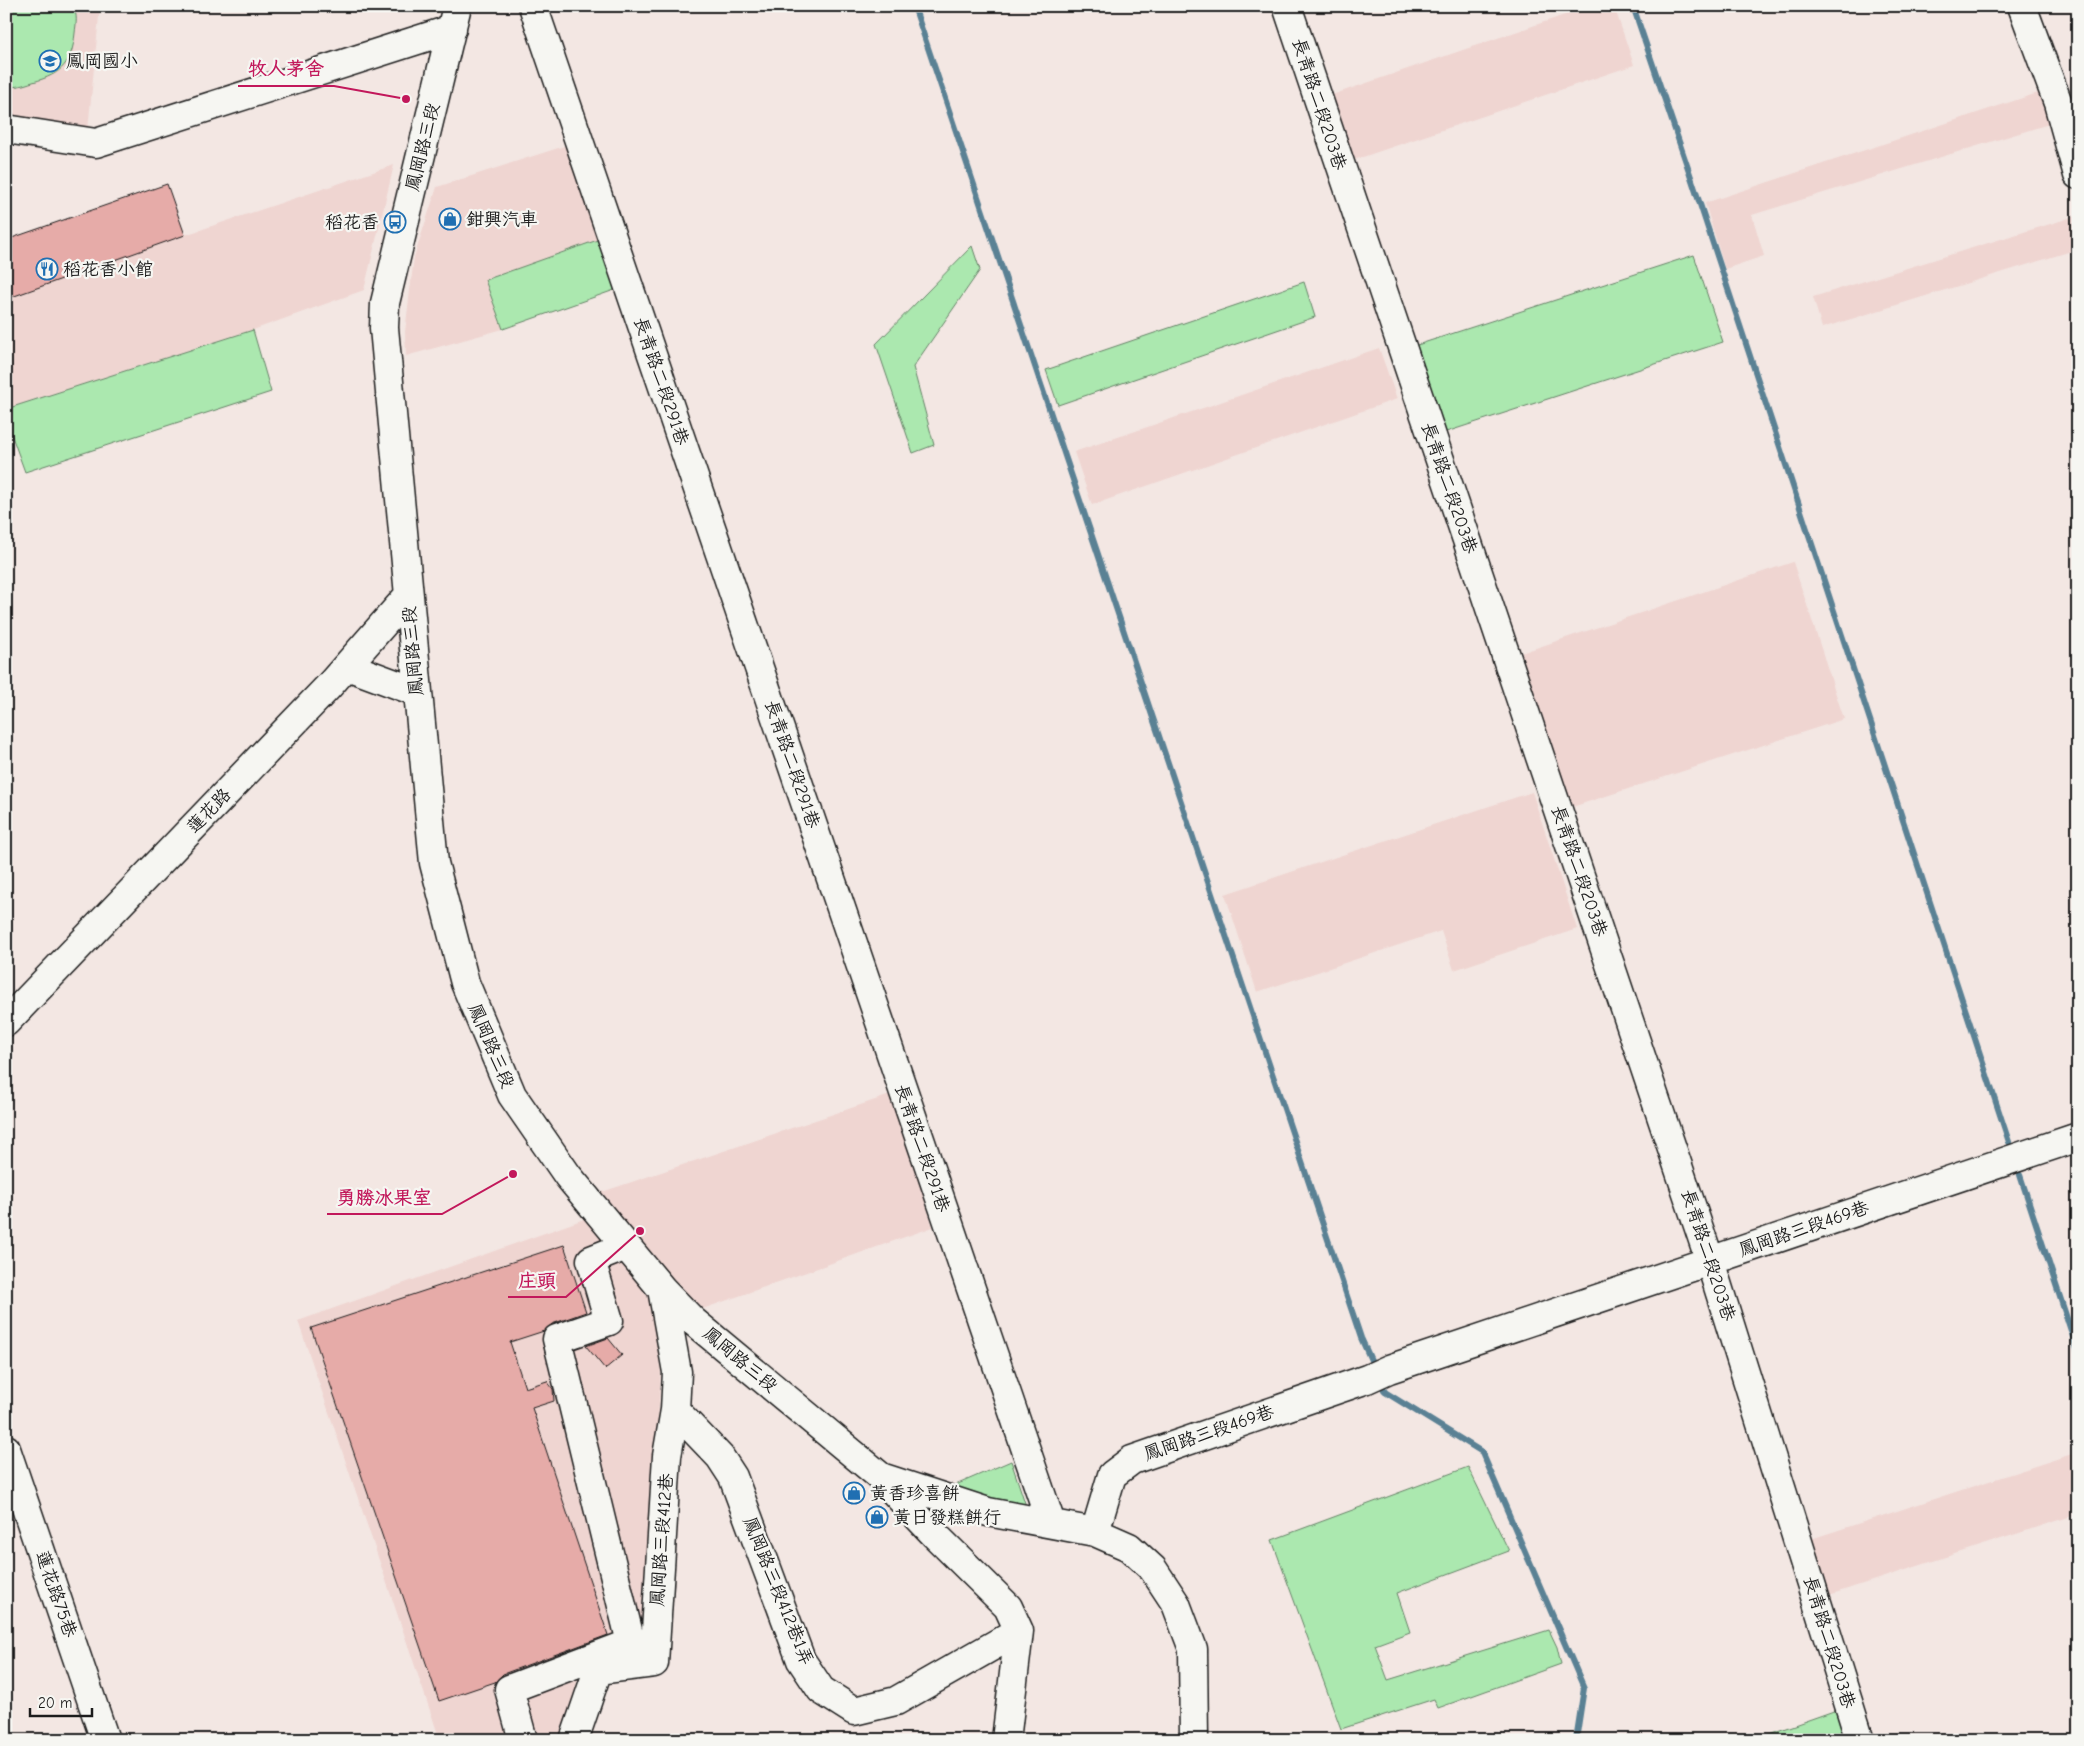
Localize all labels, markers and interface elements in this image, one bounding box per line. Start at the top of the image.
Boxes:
street label: 長青路二段203巷 [1288,35,1350,173]
school or university icon: 鳳岡國小 [38,49,62,73]
place label: 鳳岡國小 [66,51,138,72]
callout: 牧人茅舍 [238,52,334,86]
text: 牧人茅舍 [248,58,324,80]
street label: 鳳岡路三段 [402,101,444,193]
shop icon: 鉗興汽車 [438,207,462,231]
place label: 鉗興汽車 [466,209,538,230]
bus stop icon: 稻花香 [383,210,407,234]
place label: 稻花香 [325,212,379,233]
restaurant icon: 稻花香小館 [35,257,59,281]
place label: 稻花香小館 [63,259,153,280]
street label: 長青路二段291巷 [629,314,693,448]
street label: 長青路二段203巷 [1417,420,1481,556]
street label: 鳳岡路三段 [399,605,427,697]
street label: 長青路二段291巷 [760,697,824,831]
street label: 蓮花路 [183,784,235,838]
street label: 長青路二段203巷 [1547,803,1611,939]
street label: 鳳岡路三段 [464,1000,518,1092]
street label: 長青路二段291巷 [890,1081,954,1215]
callout: 勇勝冰果室 [327,1180,442,1214]
street label: 長青路二段203巷 [1677,1186,1739,1324]
text: 勇勝冰果室 [336,1187,432,1209]
street label: 鳳岡路三段469巷 [1736,1197,1872,1261]
callout: 庄頭 [508,1263,566,1297]
text: 庄頭 [518,1270,556,1292]
street label: 鳳岡路三段 [699,1323,781,1397]
street label: 鳳岡路三段469巷 [1141,1401,1277,1465]
street label: 鳳岡路三段412巷 [647,1473,677,1607]
shop icon: 黃香珍喜餅 [842,1481,866,1505]
place label: 黃香珍喜餅 [870,1483,960,1504]
shop icon: 黃日發糕餅行 [865,1505,889,1529]
place label: 黃日發糕餅行 [893,1507,1001,1528]
street label: 鳳岡路三段412巷1弄 [739,1514,817,1668]
street label: 蓮花路75巷 [31,1548,81,1640]
street label: 長青路二段203巷 [1799,1573,1859,1711]
scale bar [30,1686,92,1718]
text: 20 m [38,1694,72,1712]

